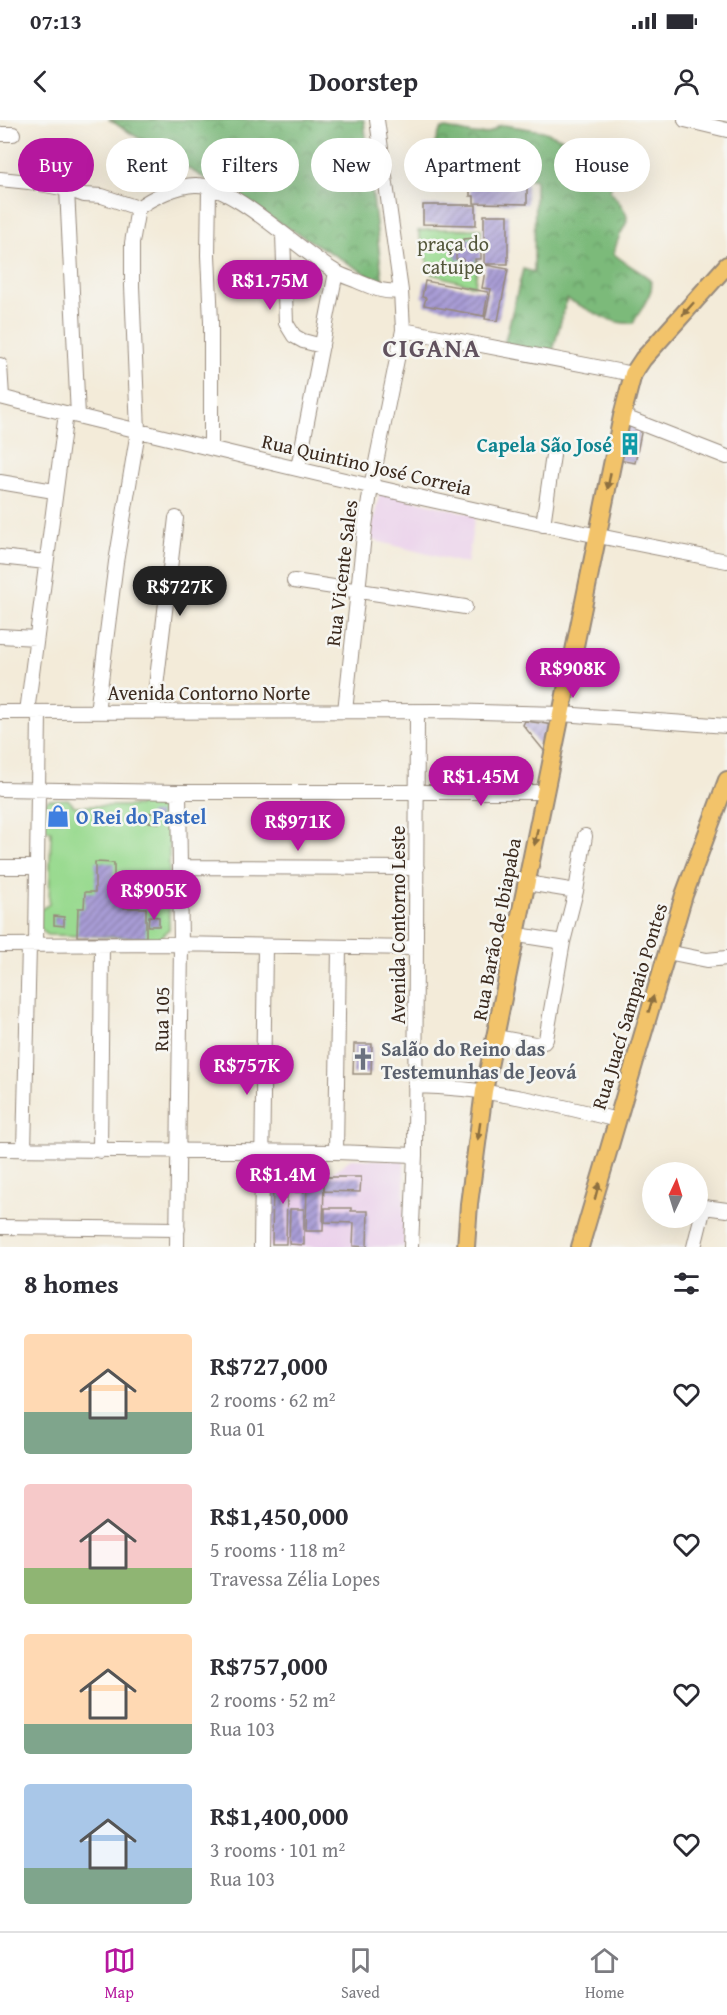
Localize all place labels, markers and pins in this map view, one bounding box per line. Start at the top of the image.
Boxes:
pin: R$1.75M [215,260,325,311]
place label: Capela São José [477,430,612,459]
building icon: Capela São José [617,431,643,457]
pin: R$727K [131,566,229,617]
pin: R$908K [524,648,622,699]
pin: R$1.45M [426,756,536,807]
pin: R$971K [249,801,347,852]
place label: O Rei do Pastel [76,802,206,831]
shop icon: O Rei do Pastel [45,803,71,829]
pin: R$905K [105,870,203,921]
place label: Salão do Reino das Testemunhas de Jeová [381,1034,577,1086]
pin: R$757K [198,1045,296,1096]
church icon: Salão do Reino das Testemunhas de Jeová [350,1046,376,1072]
pin: R$1.4M [234,1154,332,1205]

